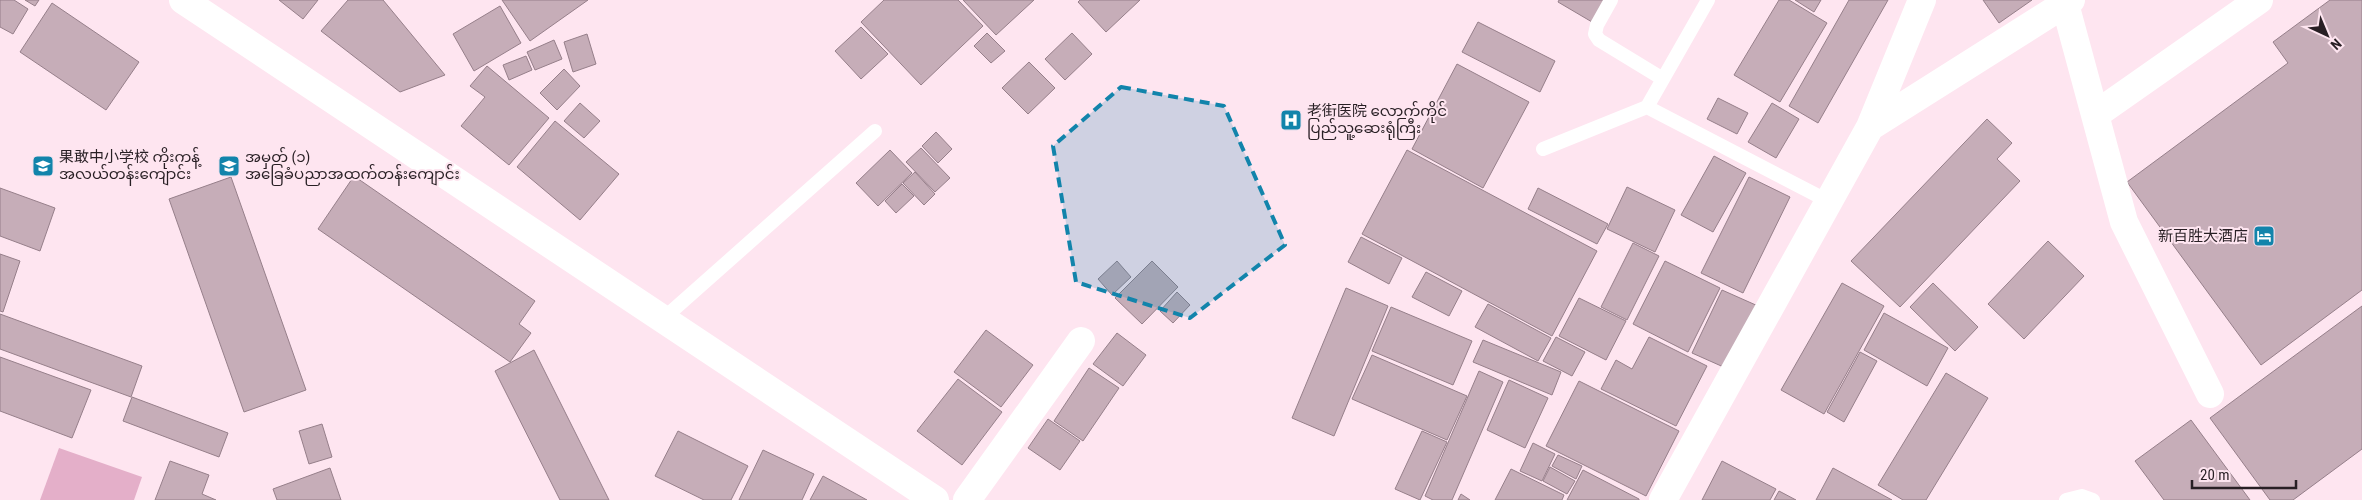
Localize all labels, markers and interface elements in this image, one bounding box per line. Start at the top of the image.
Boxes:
north arrow [2302,10,2352,60]
text: N [2327,36,2345,53]
place label: 老街医院 လောက်ကိုင် ပြည်သူ့ဆေးရုံကြီး [1307,101,1447,140]
hospital icon: 老街医院 လောက်ကိုင် ပြည်သူ့ဆေးရုံကြီး [1279,108,1303,132]
place label: 果敢中小学校 ကိုးကန့် အလယ်တန်းကျောင်း [59,147,202,186]
place label: အမှတ် (၁) အခြေခံပညာအထက်တန်းကျောင်း [245,147,460,186]
school or university icon: 果敢中小学校 ကိုးကန့် အလယ်တန်းကျောင်း [31,154,55,178]
school or university icon: အမှတ် (၁) အခြေခံပညာအထက်တန်းကျောင်း [217,154,241,178]
hotel icon: 新百胜大酒店 [2252,224,2276,248]
place label: 新百胜大酒店 [2158,227,2248,245]
scale bar [2192,458,2296,490]
text: 20 m [2200,466,2230,484]

